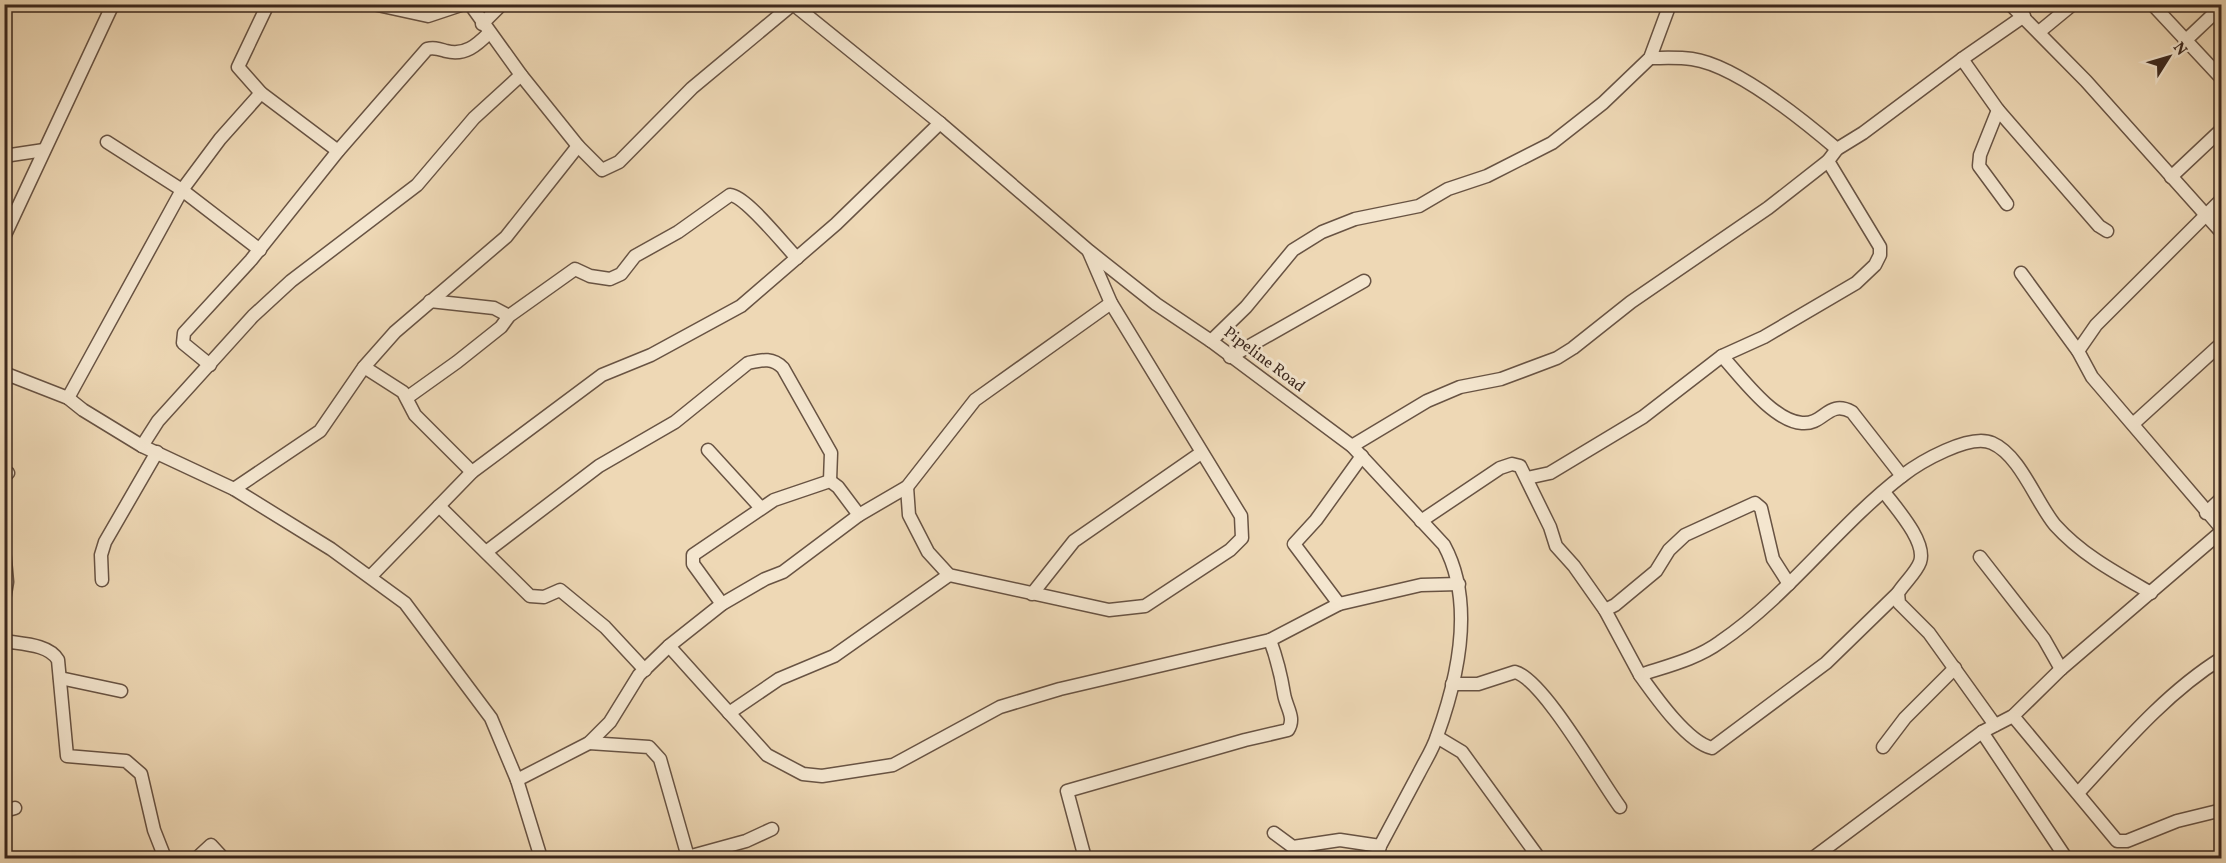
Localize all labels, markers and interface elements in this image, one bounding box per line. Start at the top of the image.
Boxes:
north arrow [2139,27,2199,87]
text: N [2167,38,2192,61]
street label: Pipeline Road [1219,322,1309,398]

